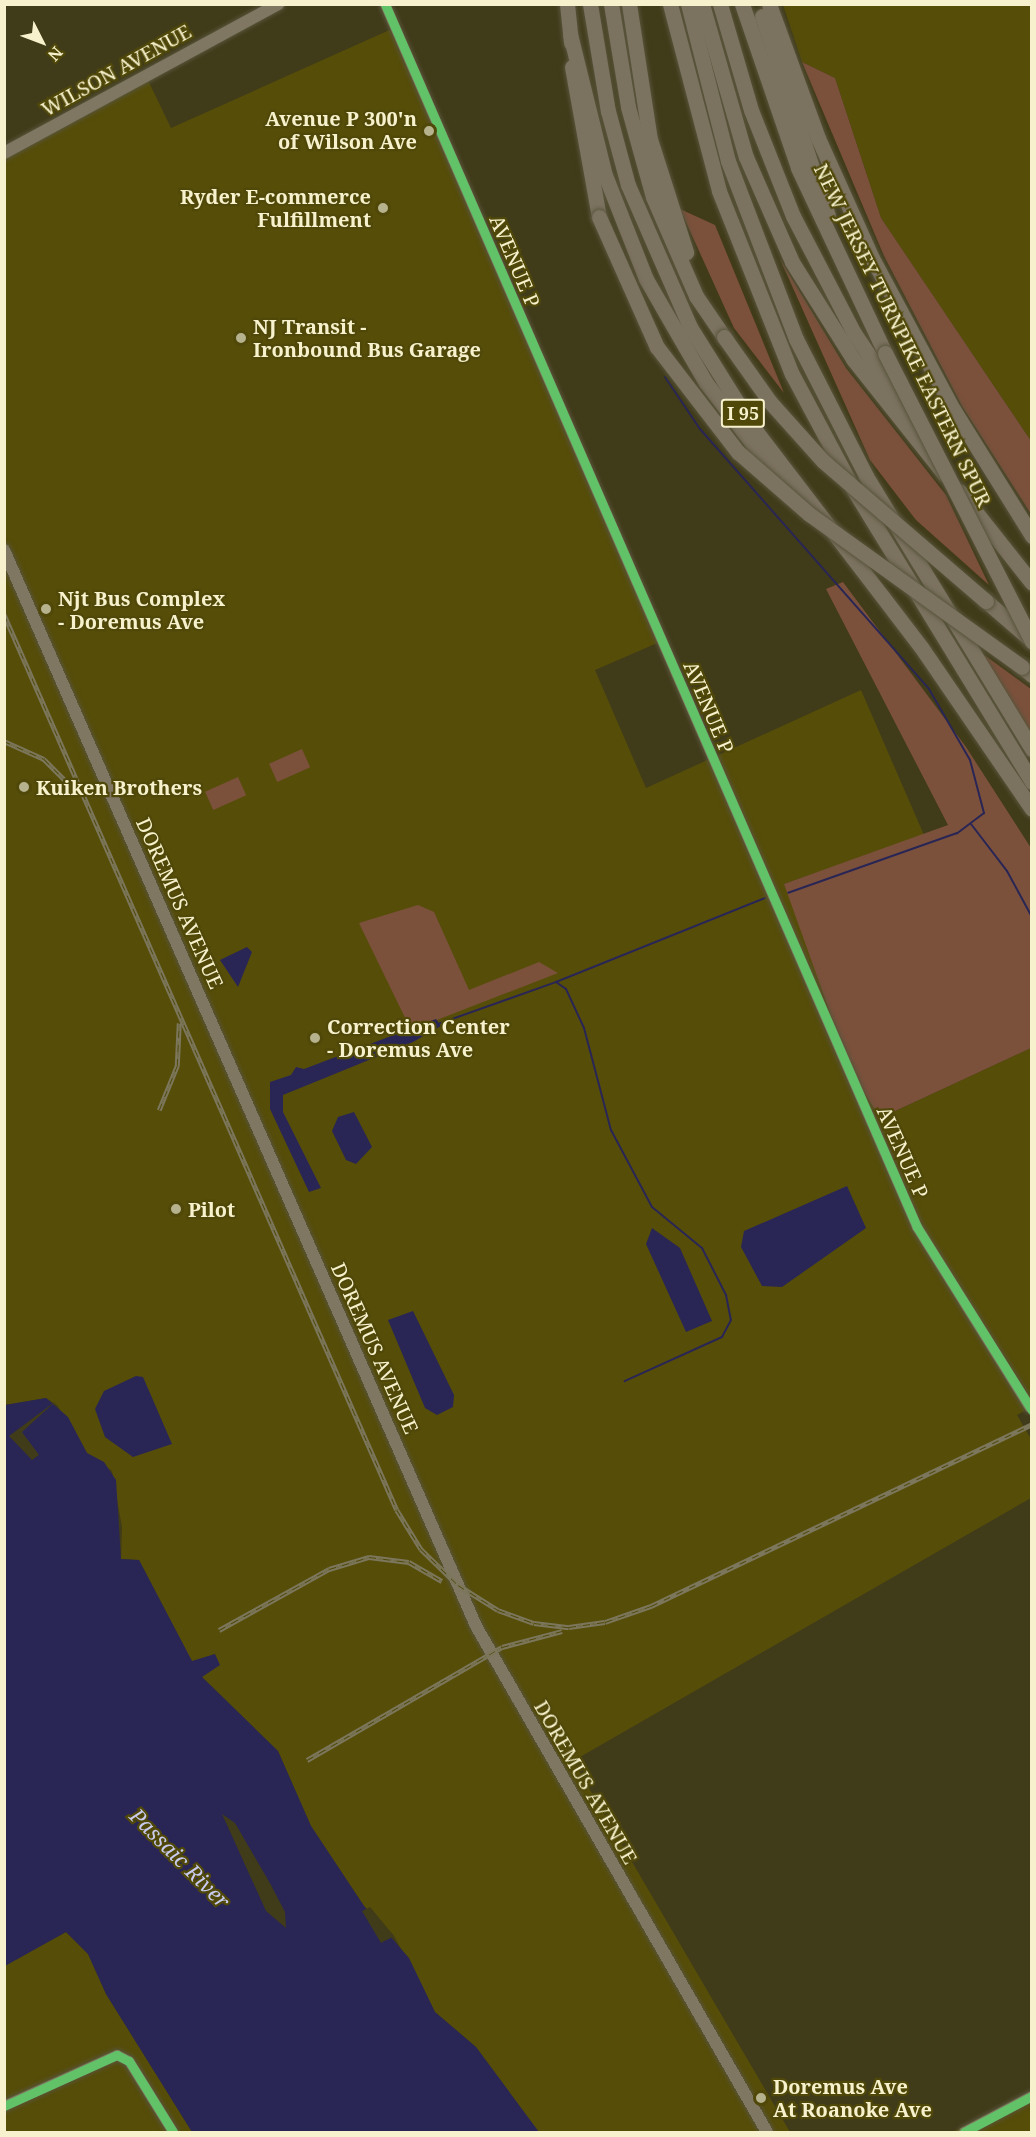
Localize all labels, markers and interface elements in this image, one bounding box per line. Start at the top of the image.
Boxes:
north arrow [12,12,72,72]
street label: WILSON AVENUE [37,19,195,121]
place label: Avenue P 300'n of Wilson Ave [265,107,417,154]
marker: Avenue P 300'n of Wilson Ave [422,124,436,138]
street label: NEW JERSEY TURNPIKE EASTERN SPUR [809,160,997,510]
place label: Ryder E-commerce Fulfillment [180,184,371,231]
marker: Ryder E-commerce Fulfillment [376,201,390,215]
street label: AVENUE P [485,211,545,311]
place label: NJ Transit - Ironbound Bus Garage [253,314,481,361]
marker: NJ Transit - Ironbound Bus Garage [234,331,248,345]
road number: I 95 [720,398,766,428]
place label: Njt Bus Complex - Doremus Ave [58,586,225,633]
marker: Njt Bus Complex - Doremus Ave [39,602,53,616]
street label: AVENUE P [679,657,739,757]
place label: Kuiken Brothers [36,775,202,799]
marker: Kuiken Brothers [17,780,31,794]
street label: DOREMUS AVENUE [131,814,229,992]
place label: Correction Center - Doremus Ave [327,1014,510,1061]
marker: Correction Center - Doremus Ave [308,1031,322,1045]
street label: AVENUE P [872,1102,934,1202]
place label: Pilot [188,1197,235,1221]
marker: Pilot [169,1202,183,1216]
street label: DOREMUS AVENUE [326,1259,424,1437]
street label: DOREMUS AVENUE [529,1696,643,1868]
water label: Passaic River [125,1803,235,1913]
place label: Doremus Ave At Roanoke Ave [773,2074,932,2121]
marker: Doremus Ave At Roanoke Ave [754,2091,768,2105]

